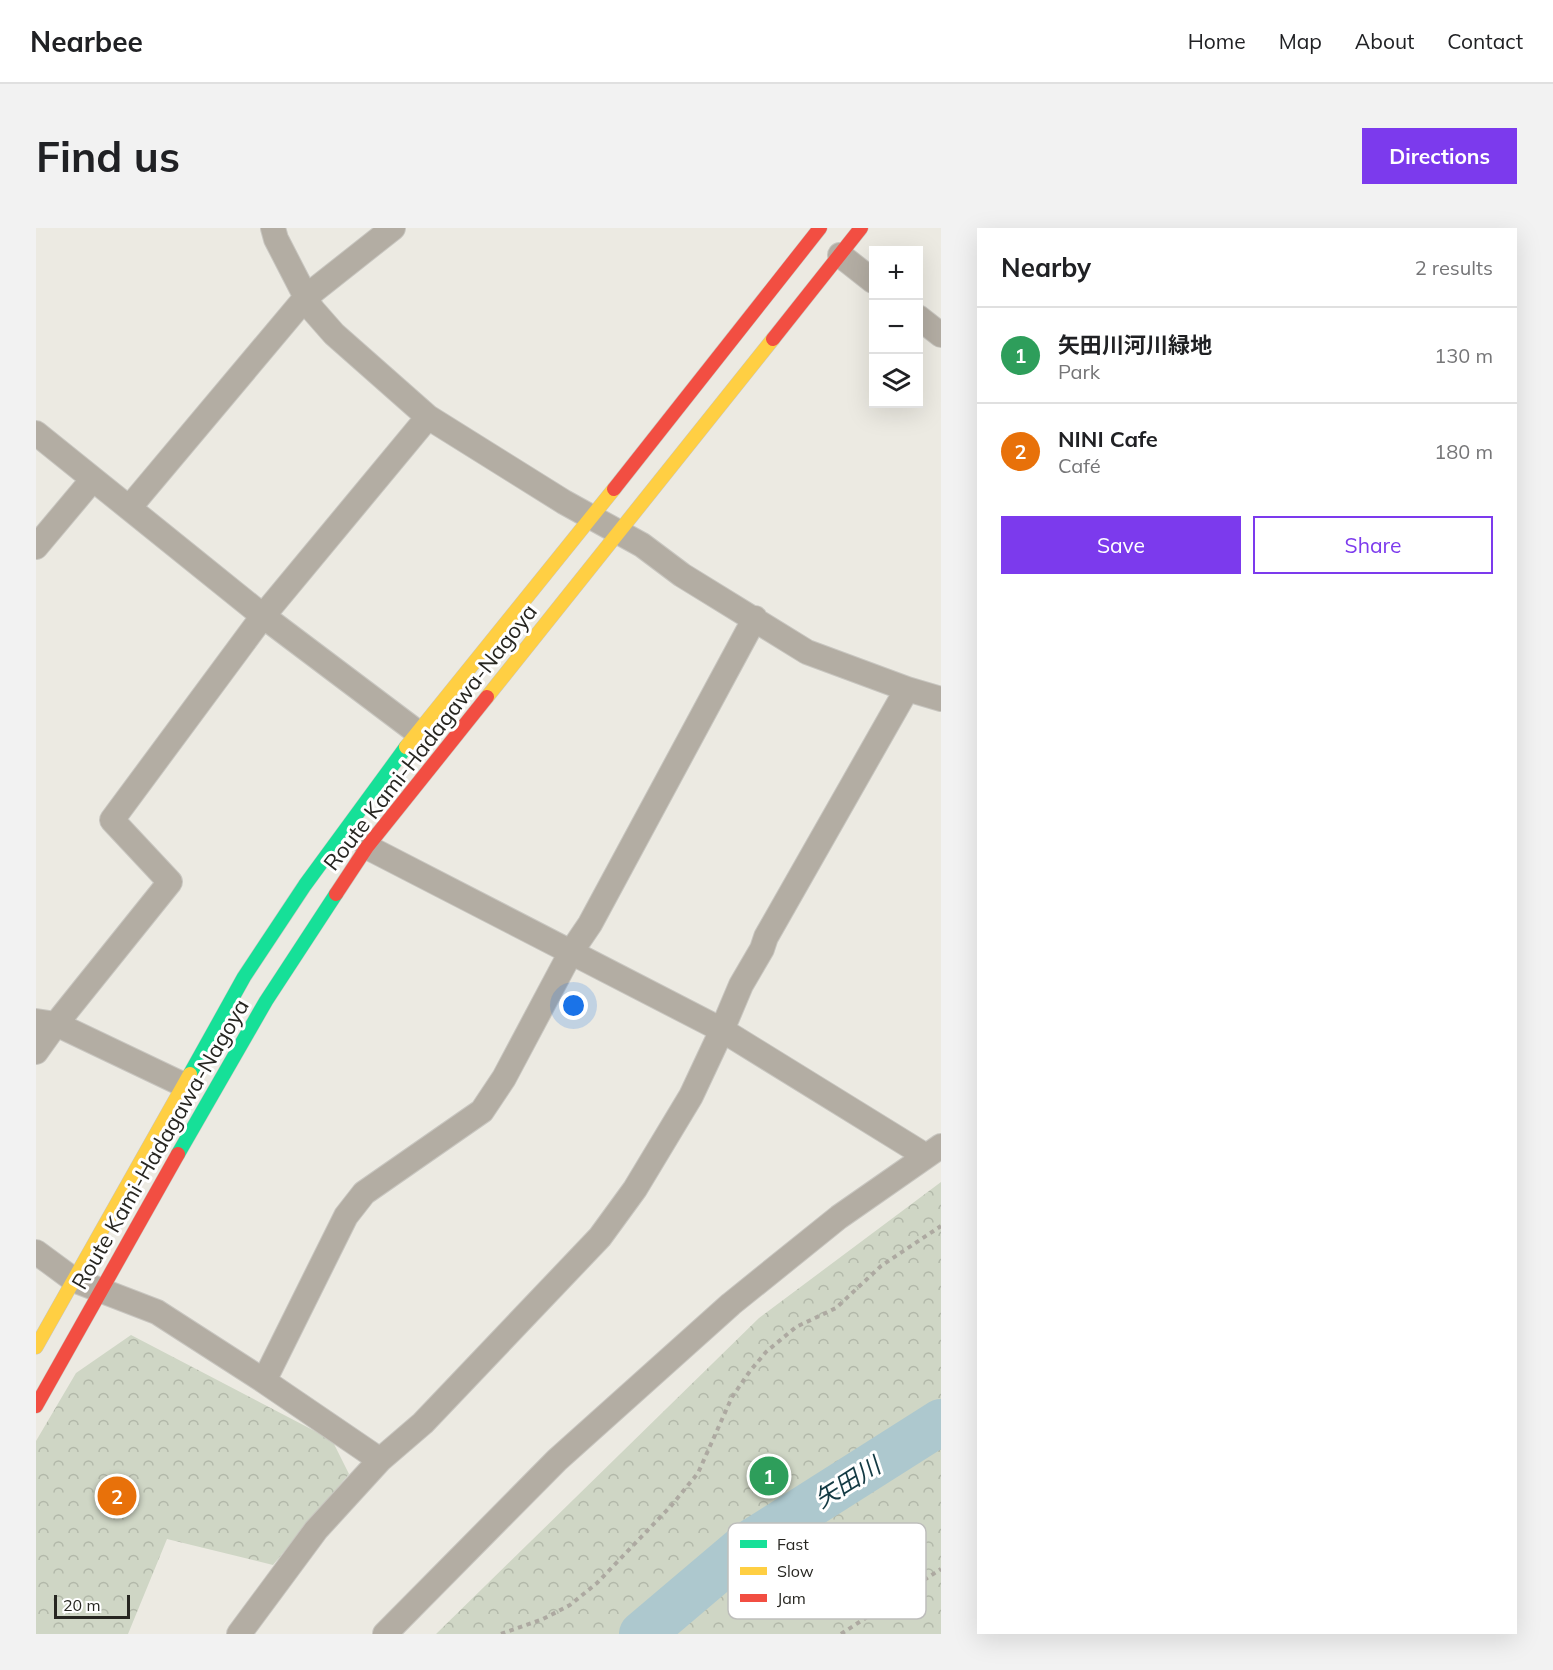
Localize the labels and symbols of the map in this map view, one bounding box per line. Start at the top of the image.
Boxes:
street label: Route Kami-Hadagawa-Nagoya [317,598,543,876]
your location [559,991,588,1020]
street label: Route Kami-Hadagawa-Nagoya [65,994,255,1294]
water label: 矢田川 [809,1449,888,1514]
pin: 1 [750,1454,788,1498]
pin: 2 [98,1474,136,1518]
legend [728,1523,926,1619]
text: Fast [777,1534,809,1554]
text: Slow [777,1561,814,1581]
text: Jam [777,1588,806,1608]
scale bar [54,1592,130,1620]

